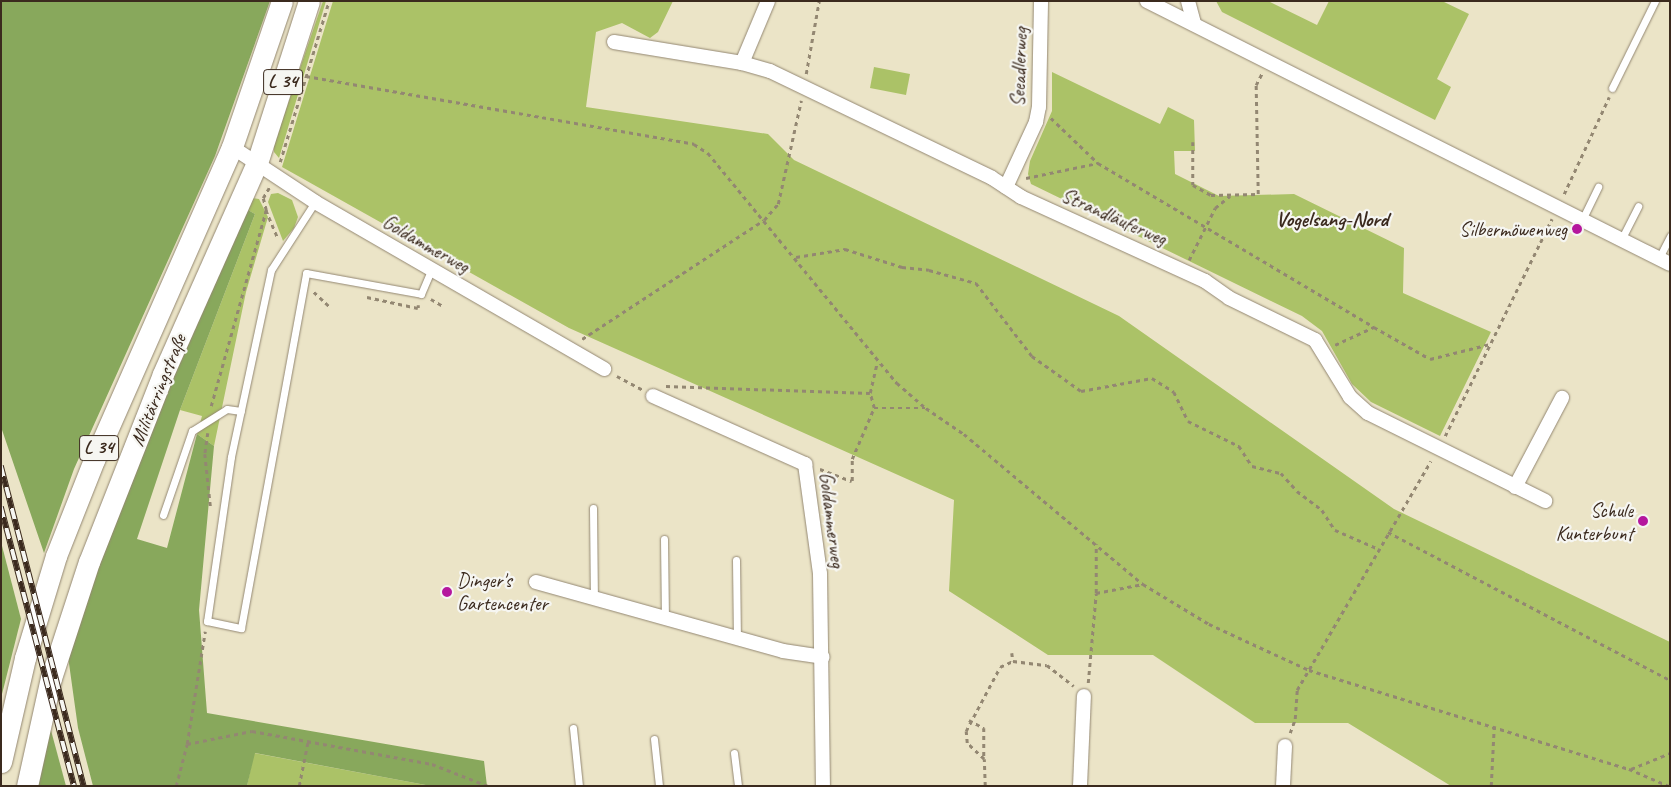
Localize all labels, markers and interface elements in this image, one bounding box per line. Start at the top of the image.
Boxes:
street label: Seeadlerweg [1006,27,1032,107]
road number: L 34 [263,65,303,98]
street label: Strandläuferweg [1058,183,1170,251]
district label: Vogelsang-Nord [1276,206,1388,232]
street label: Goldammerweg [378,210,474,278]
place label: Silbermöwenweg [1459,217,1567,241]
marker: Silbermöwenweg [1571,223,1583,235]
street label: Militärringstraße [125,331,191,449]
road number: L 34 [79,432,119,464]
street label: Goldammerweg [814,471,850,569]
place label: Schule Kunterbunt [1556,498,1633,545]
marker: Schule Kunterbunt [1637,515,1649,527]
place label: Dinger's Gartencenter [457,568,548,615]
marker: Dinger's Gartencenter [441,586,453,598]

